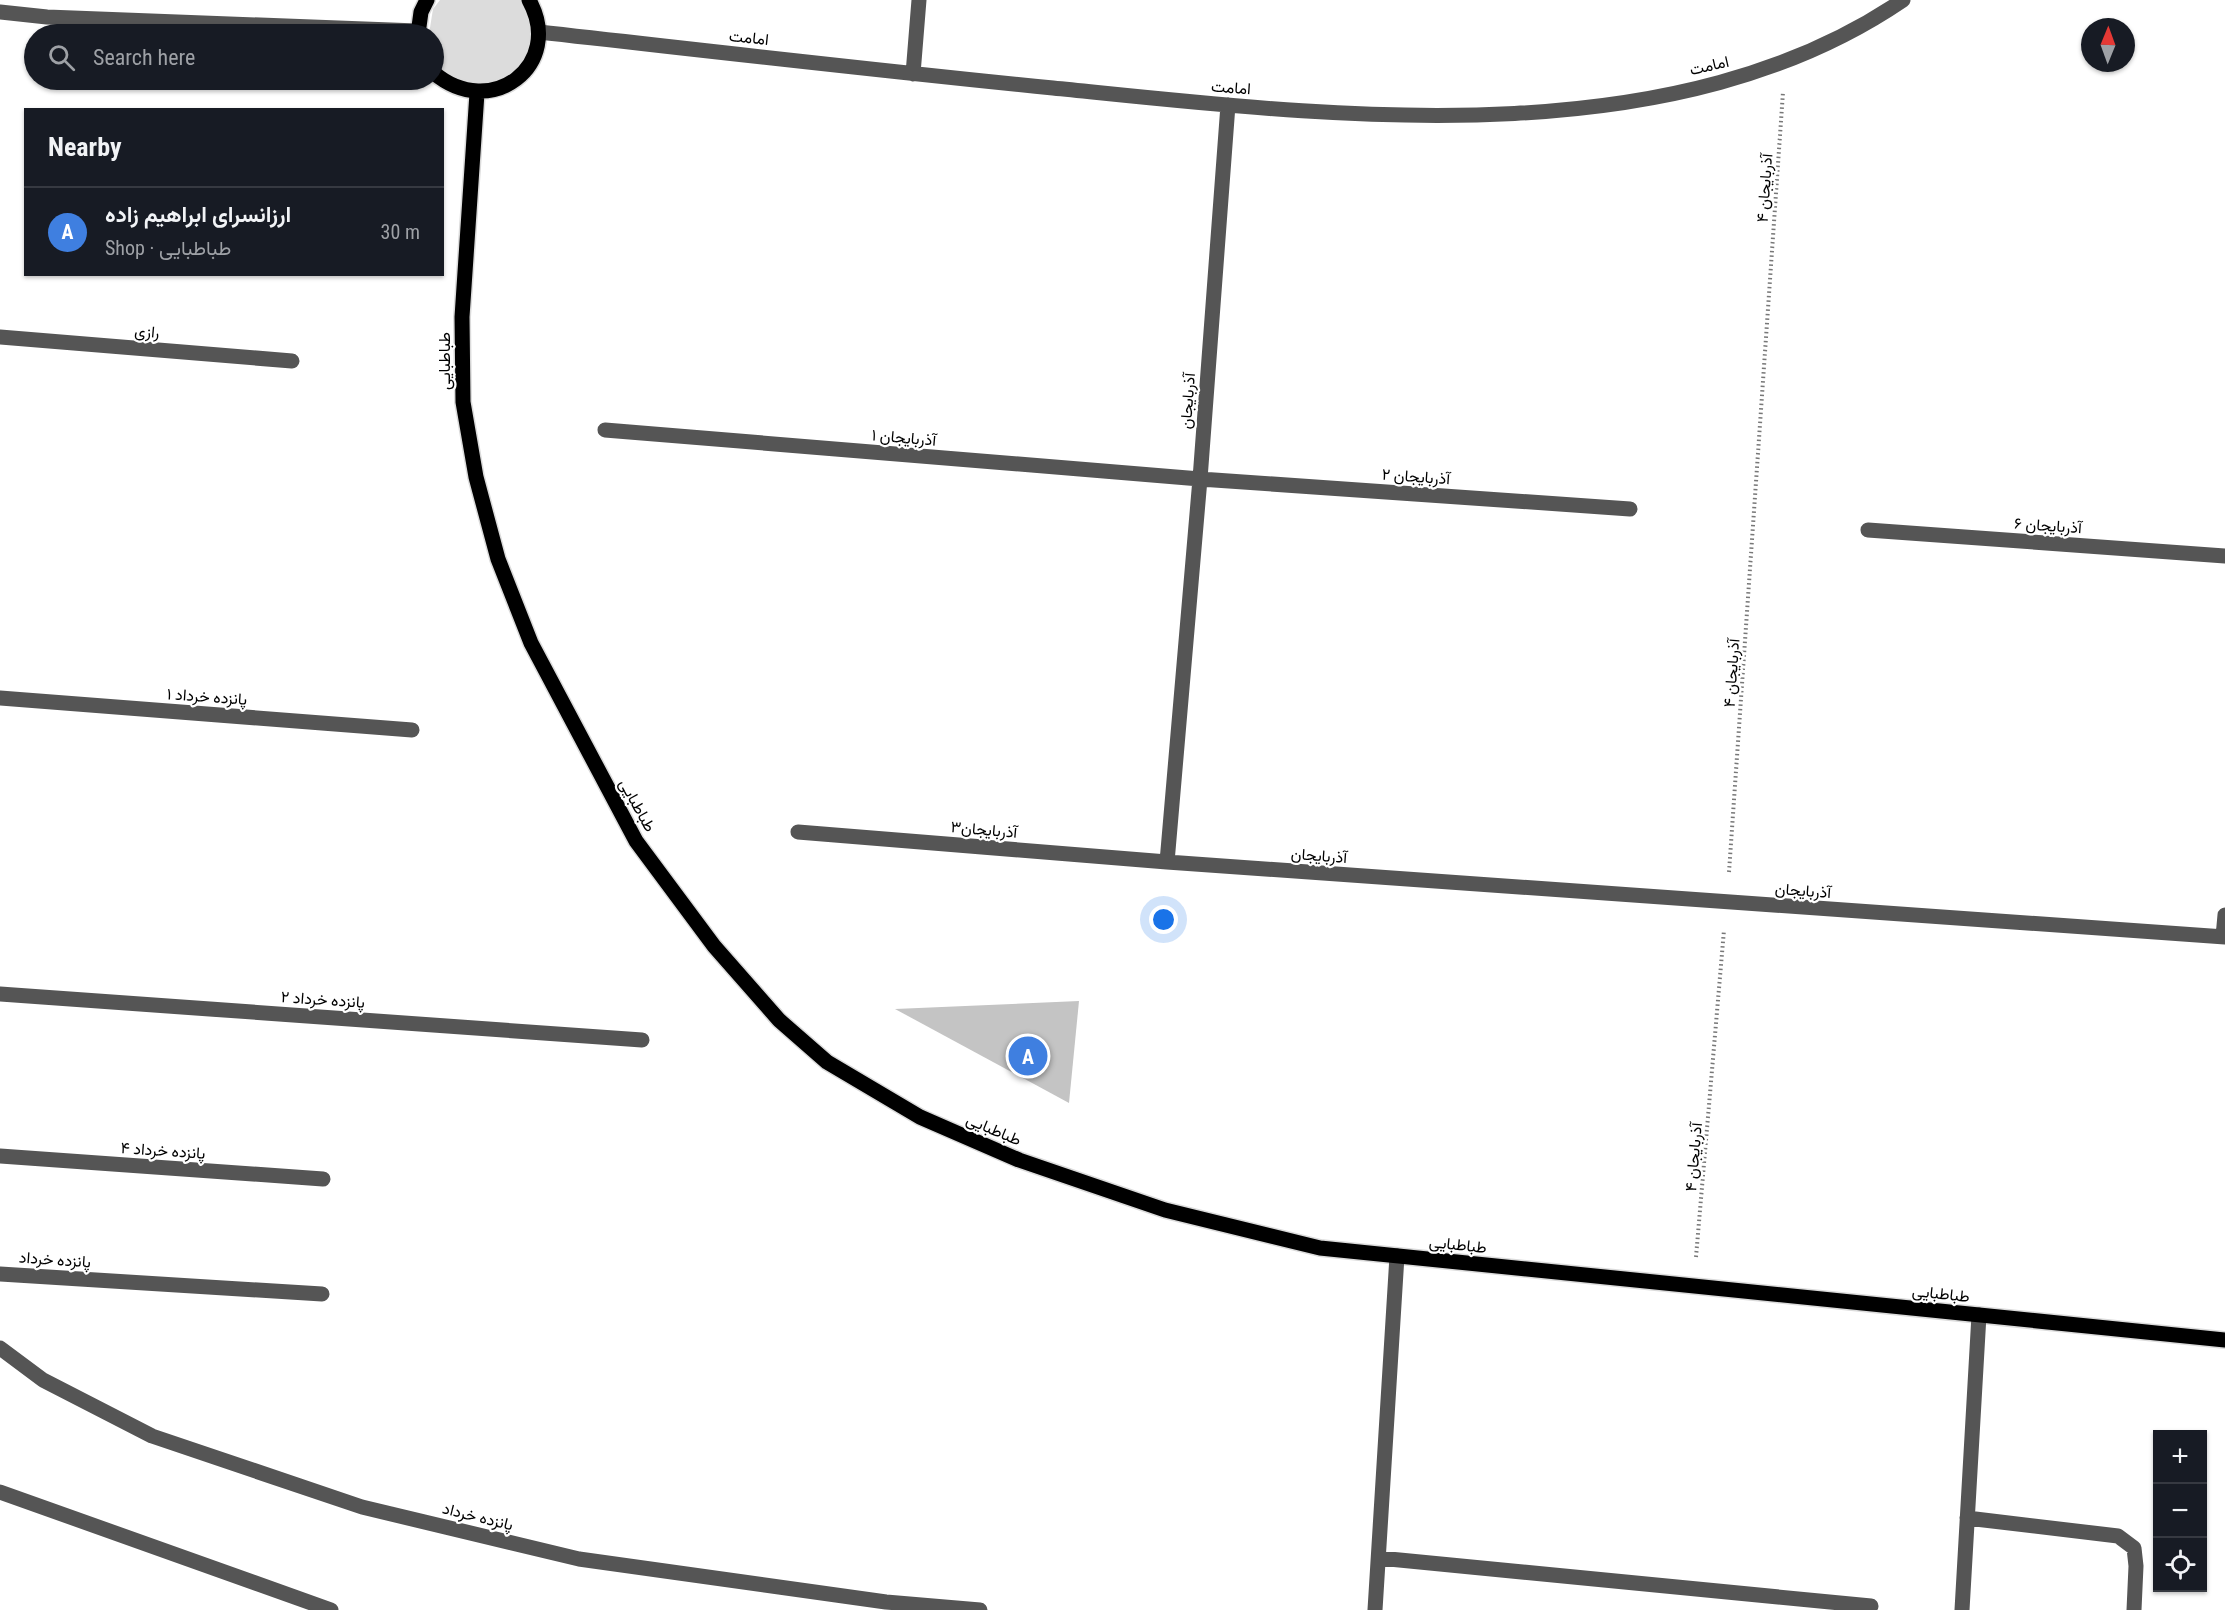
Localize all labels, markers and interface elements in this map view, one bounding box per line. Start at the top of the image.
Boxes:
north arrow [2081,18,2135,72]
search box [24,24,444,90]
street label: امامت [728,26,770,49]
icon: search [45,41,78,74]
text: Search here [93,45,195,70]
street label: امامت [1688,52,1731,79]
street label: امامت [1210,77,1251,98]
text: Nearby [48,132,122,162]
street label: آذربایجان ۴ [1753,152,1777,223]
text: ارزانسرای ابراهیم زاده [105,202,291,227]
text: A [62,220,73,244]
text: 30 m [381,220,420,244]
text: Shop · طباطبایی [105,236,231,260]
street label: رازی [134,321,160,343]
street label: طباطبایی [435,332,455,390]
street label: آذربایجان [1176,371,1200,430]
street label: آذربایجان ۱ [871,425,938,451]
street label: آذربایجان ۲ [1381,465,1452,489]
street label: آذربایجان ۶ [2013,514,2084,538]
street label: آذربایجان ۴ [1720,637,1744,708]
street label: پانزده خرداد ۱ [166,684,248,711]
street label: طباطبایی [614,775,660,836]
street label: آذربایجان۳ [950,817,1019,843]
street label: آذربایجان [1290,844,1349,868]
street label: آذربایجان [1774,879,1833,903]
your location [1149,905,1178,934]
street label: پانزده خرداد ۲ [280,987,366,1014]
pin: A [1008,1034,1048,1078]
street label: طباطبایی [963,1109,1024,1150]
street label: آذربایجان ۴ [1681,1121,1707,1192]
street label: پانزده خرداد ۴ [120,1138,206,1165]
street label: طباطبایی [1428,1232,1488,1258]
street label: پانزده خرداد [18,1248,92,1273]
street label: طباطبایی [1911,1281,1971,1307]
map controls [2153,1430,2207,1592]
button: + [2153,1430,2207,1484]
button: − [2153,1484,2207,1538]
street label: پانزده خرداد [440,1499,515,1536]
button: locate [2153,1538,2207,1592]

